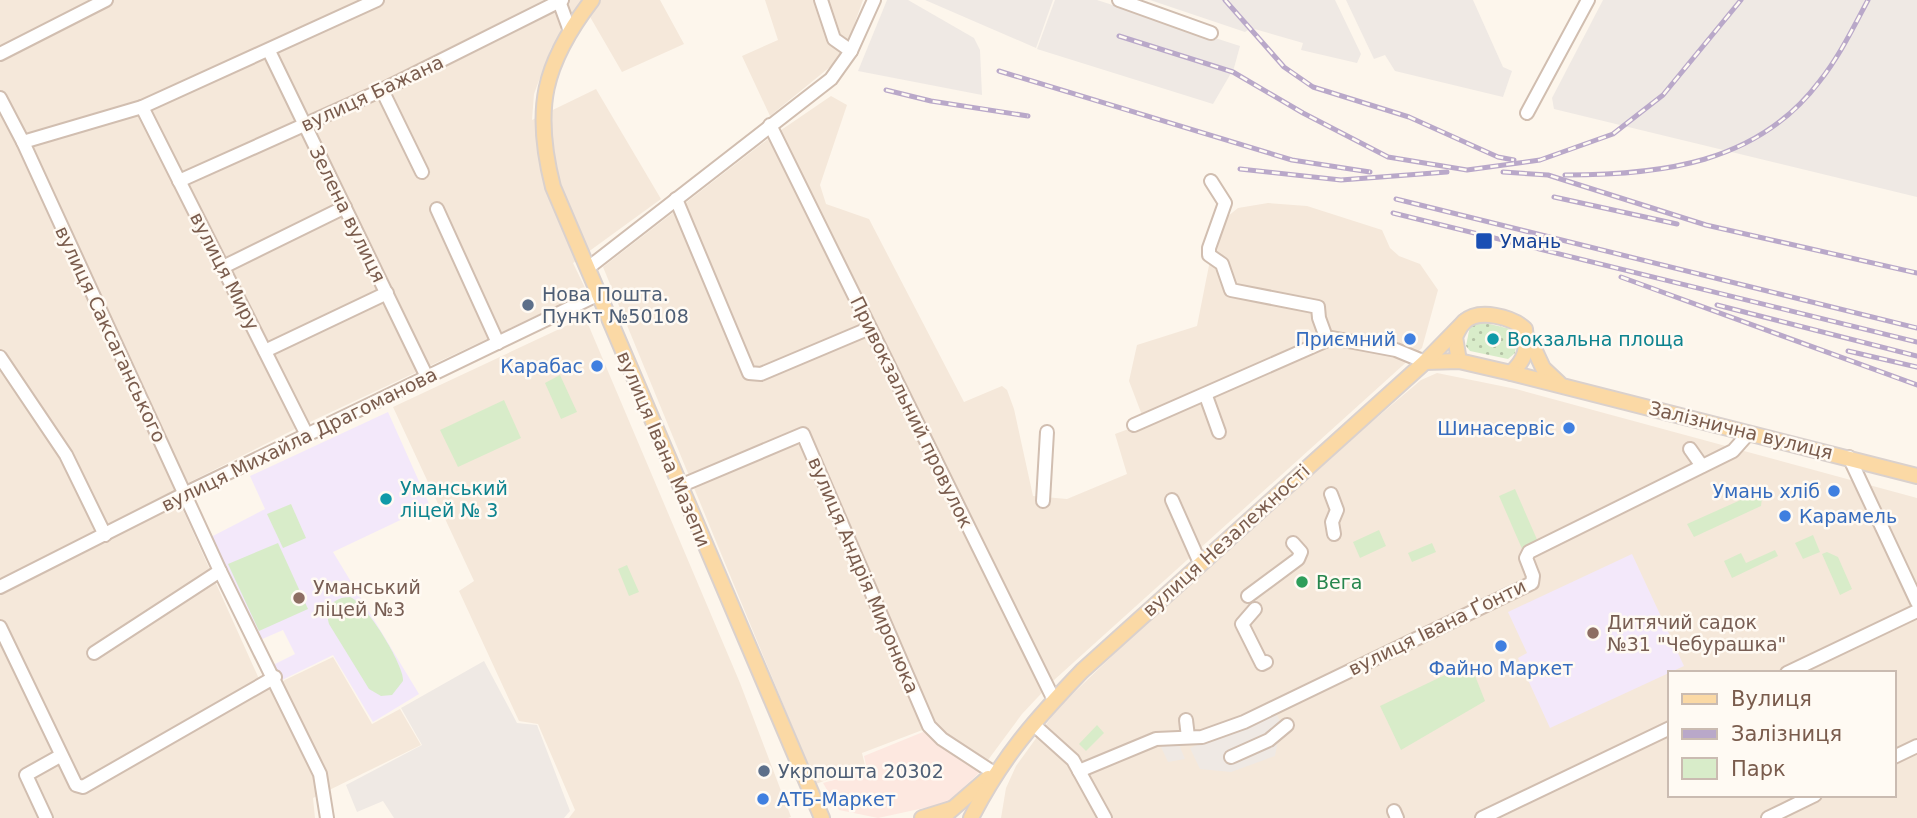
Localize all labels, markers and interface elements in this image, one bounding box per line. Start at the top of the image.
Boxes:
street label: вулиця Бажана [297,50,447,136]
street label: Зелена вулиця [305,142,391,286]
street label: вулиця Миру [186,208,264,334]
street label: вулиця Саксаганського [51,222,171,446]
place label: Умань [1500,230,1561,252]
marker: Умань [1474,231,1494,251]
place label: Нова Пошта. Пункт №50108 [542,283,689,327]
street label: Привокзальний провулок [846,293,978,531]
marker: Нова Пошта. Пункт №50108 [520,297,536,313]
place label: Приємний [1295,328,1396,350]
place label: Вокзальна площа [1507,328,1684,350]
marker: Приємний [1402,331,1418,347]
marker: Вокзальна площа [1485,331,1501,347]
street label: вулиця Івана Мазепи [613,348,715,550]
place label: Карабас [500,355,583,377]
marker: Карабас [589,358,605,374]
street label: вулиця Михайла Драгоманова [157,362,441,516]
street label: Залізнична вулиця [1647,396,1835,464]
place label: Шинасервіс [1437,417,1555,439]
marker: Шинасервіс [1561,420,1577,436]
street label: вулиця Андрія Миронюка [804,453,924,697]
street label: вулиця Незалежності [1138,459,1314,621]
place label: Уманський ліцей № 3 [400,477,508,521]
place label: Умань хліб [1712,480,1820,502]
marker: Умань хліб [1826,483,1842,499]
marker: Уманський ліцей № 3 [378,491,394,507]
place label: Карамель [1799,505,1897,527]
marker: Карамель [1777,508,1793,524]
place label: Вега [1316,571,1362,593]
marker: Вега [1294,574,1310,590]
street label: вулиця Івана Ґонти [1345,574,1529,680]
place label: Уманський ліцей №3 [313,576,421,620]
marker: Уманський ліцей №3 [291,590,307,606]
place label: Дитячий садок №31 "Чебурашка" [1607,611,1786,655]
marker: Дитячий садок №31 "Чебурашка" [1585,625,1601,641]
marker: Файно Маркет [1493,638,1509,654]
place label: Файно Маркет [1429,657,1573,679]
legend [1668,671,1896,797]
text: Вулиця [1731,687,1812,711]
text: Залізниця [1731,722,1842,746]
text: Парк [1731,757,1786,781]
place label: Укрпошта 20302 [778,760,944,782]
marker: Укрпошта 20302 [756,763,772,779]
place label: АТБ-Маркет [777,788,896,810]
marker: АТБ-Маркет [755,791,771,807]

